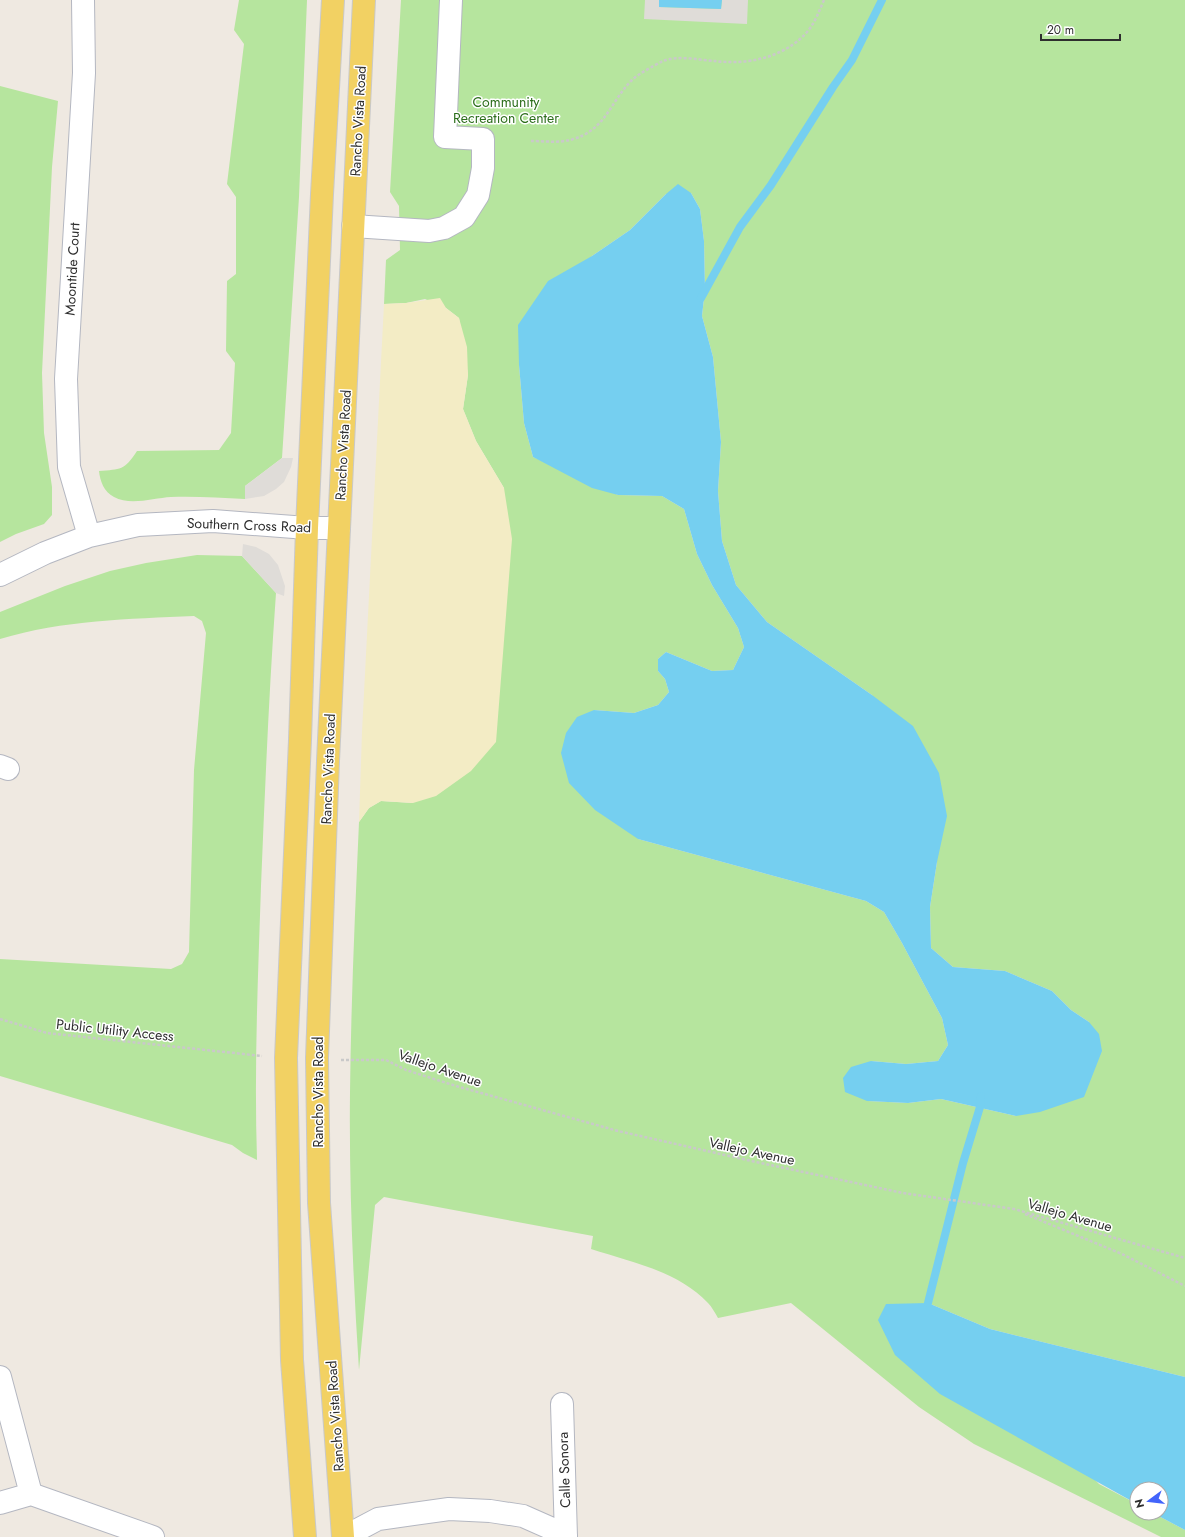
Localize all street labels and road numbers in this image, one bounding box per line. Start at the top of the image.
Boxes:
street label: Rancho Vista Road [345,65,371,177]
street label: Moontide Court [60,221,84,316]
street label: Rancho Vista Road [330,389,356,501]
street label: Southern Cross Road [186,513,312,537]
street label: Rancho Vista Road [316,713,340,825]
street label: Public Utility Access [55,1014,175,1046]
street label: Rancho Vista Road [308,1037,328,1147]
street label: Vallejo Avenue [396,1044,484,1092]
street label: Vallejo Avenue [707,1132,797,1170]
street label: Vallejo Avenue [1025,1193,1115,1237]
street label: Rancho Vista Road [321,1360,349,1472]
street label: Calle Sonora [553,1432,575,1508]

